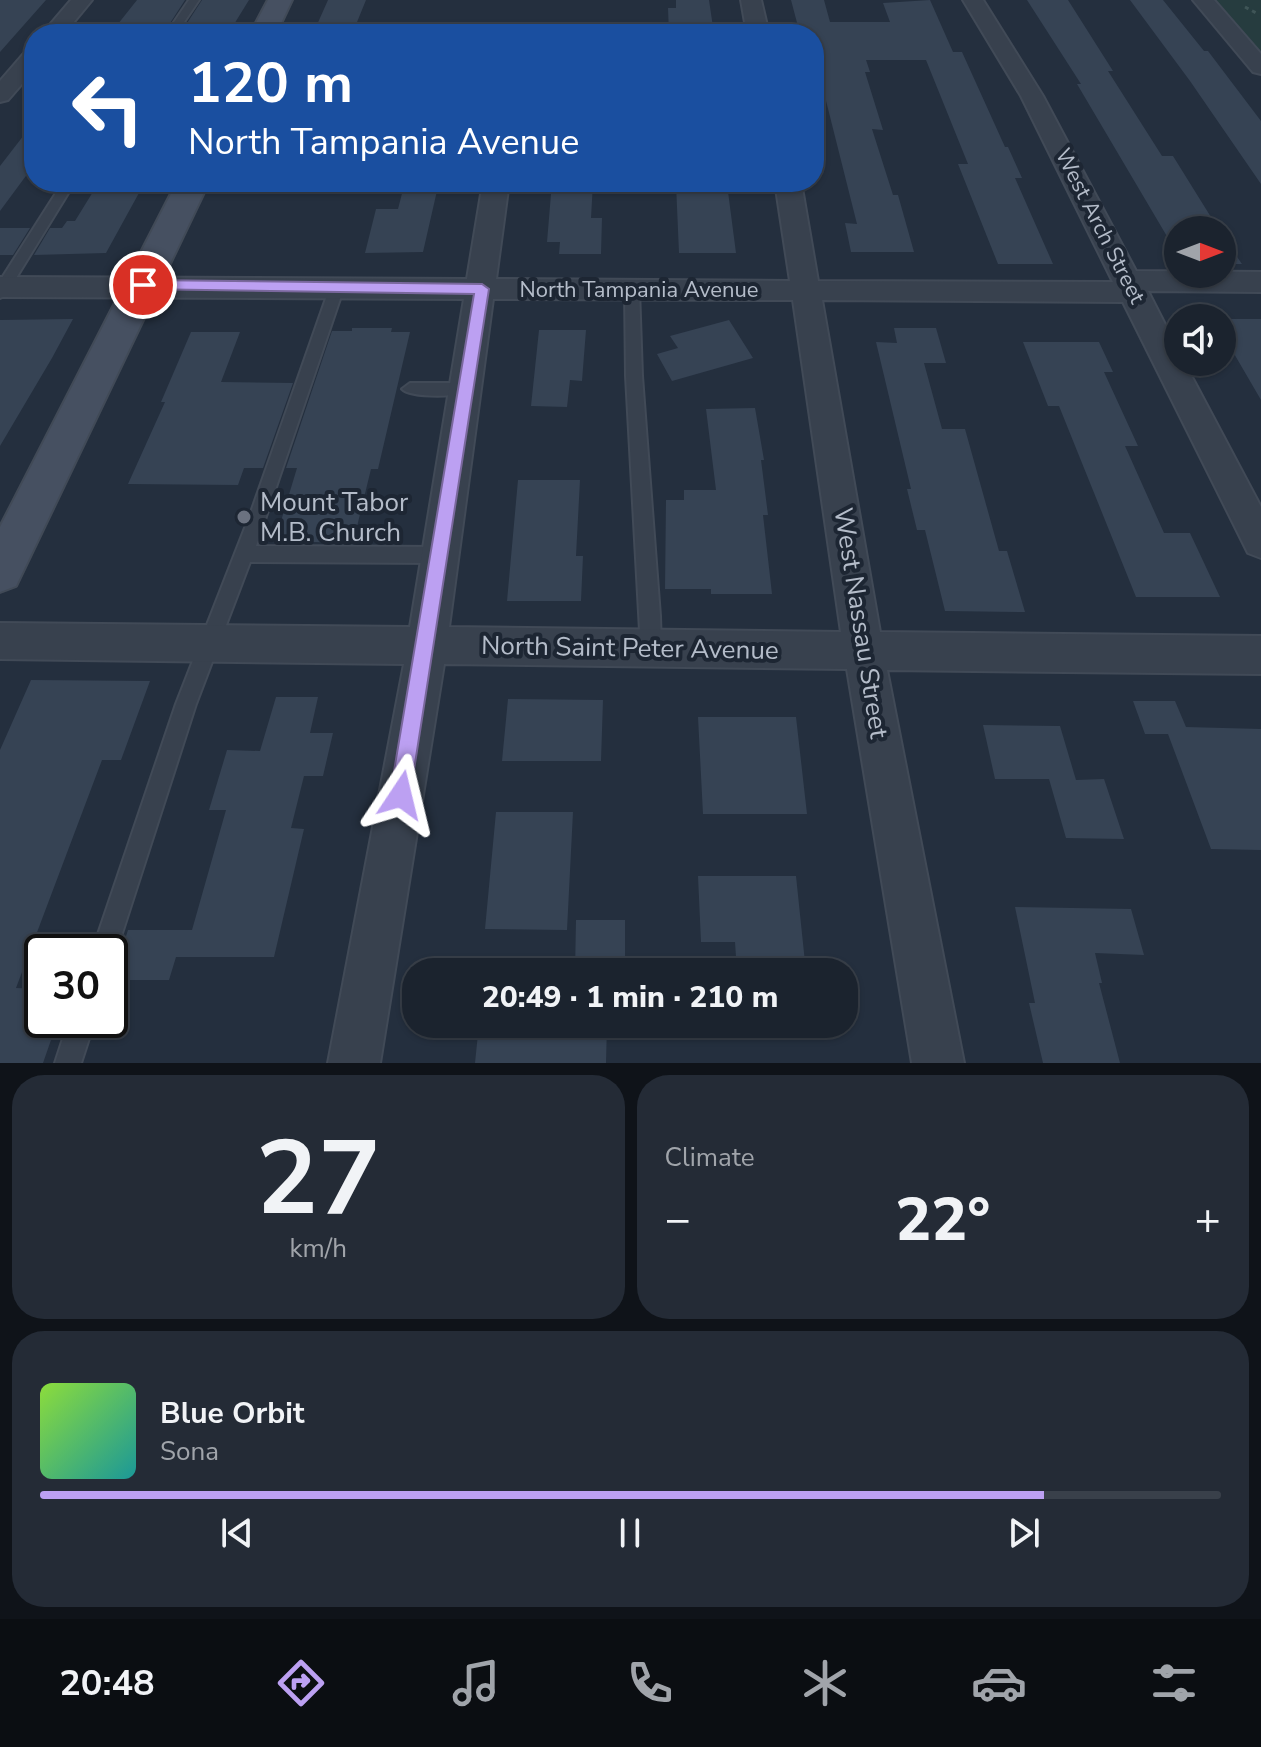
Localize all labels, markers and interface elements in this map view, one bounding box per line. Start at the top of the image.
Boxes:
text: 120 m [188,45,353,122]
icon: left [56,56,160,160]
text: North Tampania Avenue [188,118,579,167]
street label: West Arch Street [1048,143,1152,309]
north arrow [1164,216,1236,288]
map controls [1164,216,1236,376]
pin [109,251,177,319]
icon: arrive [121,263,165,307]
street label: North Tampania Avenue [519,275,759,305]
button: sound [1164,304,1236,376]
place label: Mount Tabor M.B. Church [260,485,409,550]
street label: West Nassau Street [825,505,897,742]
marker: Mount Tabor M.B. Church [235,508,253,526]
street label: North Saint Peter Avenue [481,628,779,668]
position arrow [359,753,443,837]
speed limit sign: 30 [24,934,128,1038]
text: 20:49 · 1 min · 210 m [482,977,778,1018]
text: 27 [256,1108,381,1250]
text: Climate [665,1140,755,1175]
text: 22° [895,1179,990,1261]
text: − [665,1190,691,1250]
text: + [1195,1190,1221,1250]
text: km/h [290,1231,347,1266]
text: Blue Orbit [160,1393,304,1434]
text: Sona [160,1434,219,1469]
icon: previous [215,1511,259,1555]
icon: pause [608,1511,652,1555]
icon: next [1002,1511,1046,1555]
icon: directions [273,1655,329,1711]
icon: music [448,1655,504,1711]
icon: phone [622,1655,678,1711]
icon: climate [797,1655,853,1711]
icon: car [971,1655,1027,1711]
icon: filters [1146,1655,1202,1711]
text: 20:48 [59,1659,155,1708]

